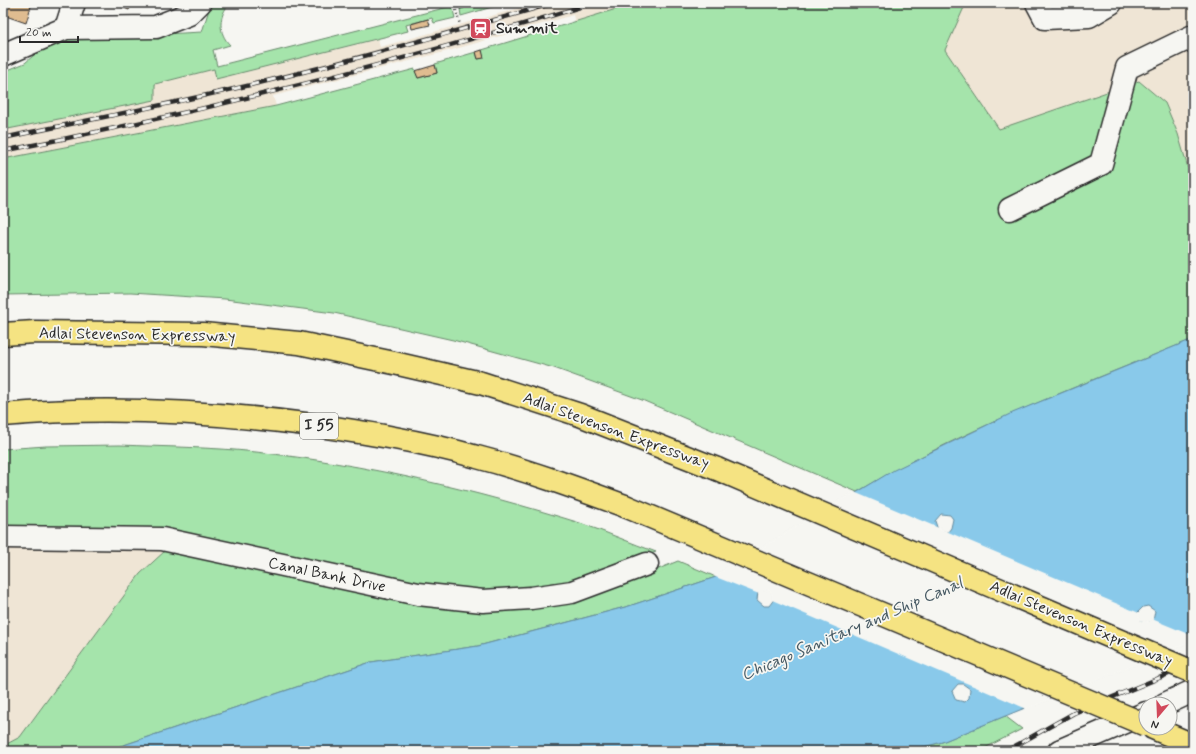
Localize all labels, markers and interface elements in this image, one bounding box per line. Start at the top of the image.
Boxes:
station icon: Summit [468,15,494,41]
scale bar [20,18,78,44]
place label: Summit [496,18,558,39]
text: 20 m [26,25,52,41]
street label: Adlai Stevenson Expressway [39,323,235,347]
street label: Adlai Stevenson Expressway [520,388,712,474]
road number: I 55 [300,413,338,439]
street label: Canal Bank Drive [266,552,388,598]
water label: Chicago Sanitary and Ship Canal [738,572,968,687]
street label: Adlai Stevenson Expressway [986,576,1176,672]
north arrow [1138,696,1178,736]
text: N [1149,717,1161,732]

